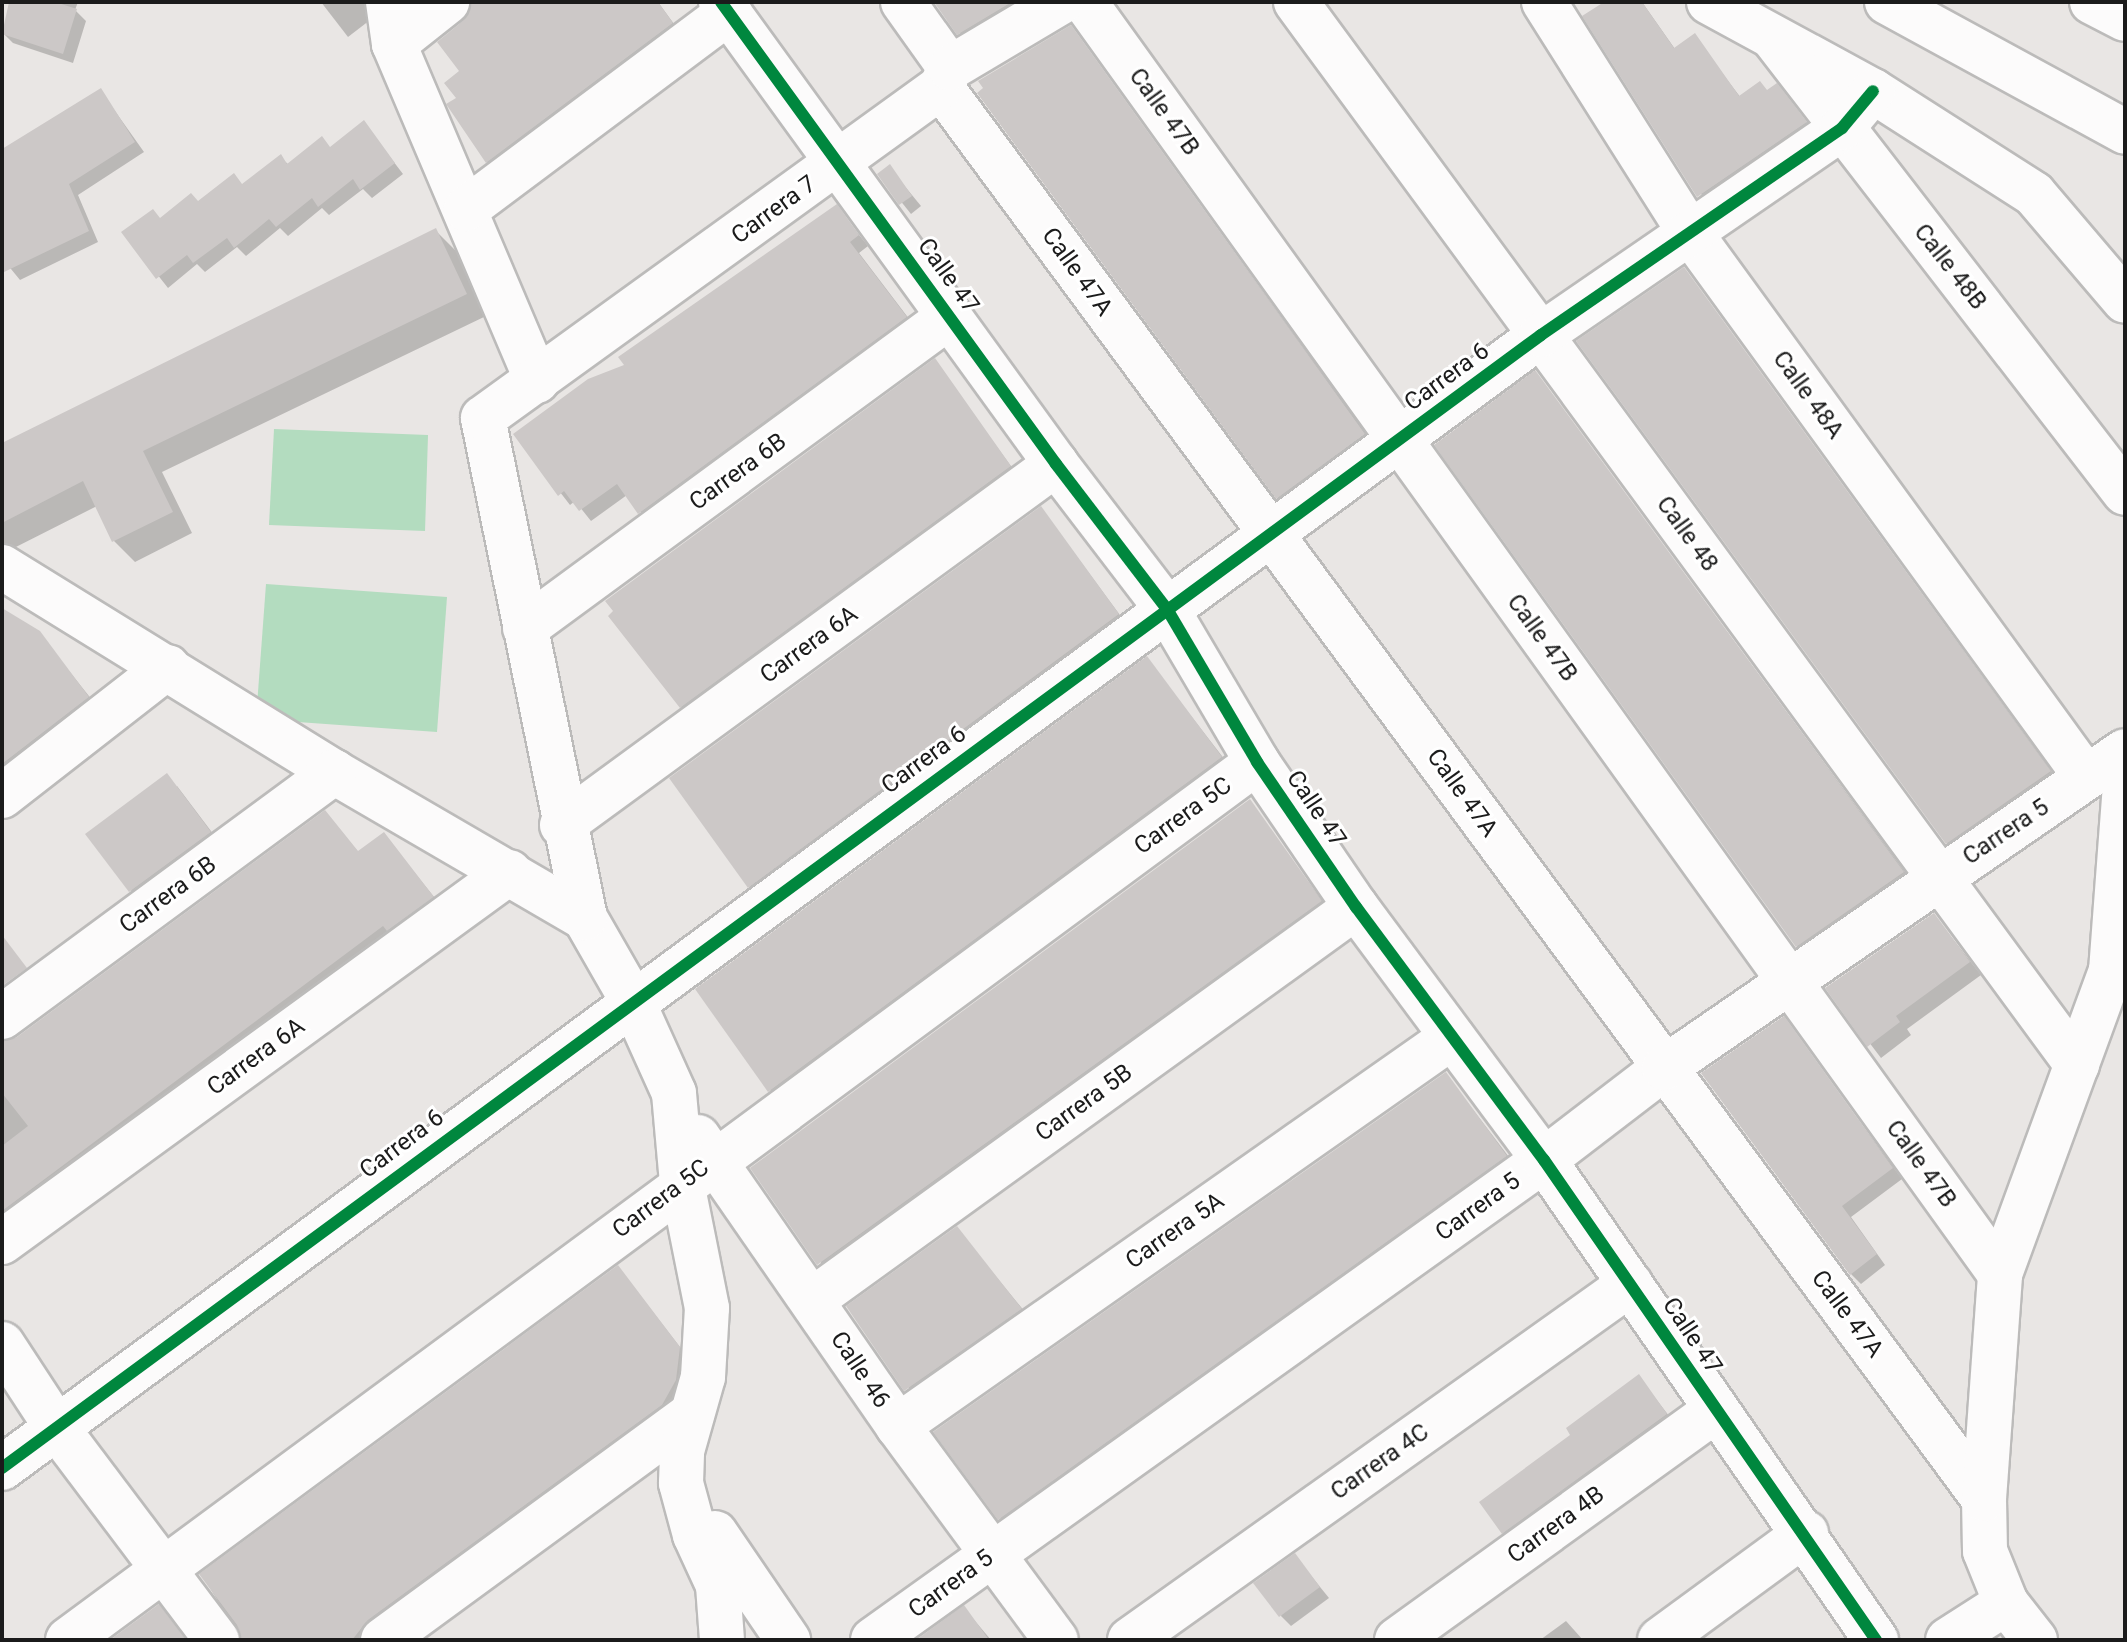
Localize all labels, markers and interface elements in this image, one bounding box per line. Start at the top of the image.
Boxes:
street label: Calle 47B [1123,63,1205,161]
street label: Carrera 7 [726,170,822,250]
street label: Calle 48B [1908,218,1992,316]
street label: Calle 47A [1035,222,1119,322]
street label: Calle 47 [911,233,985,319]
street label: Carrera 6 [1399,337,1495,417]
street label: Calle 48A [1766,345,1850,445]
street label: Carrera 6B [684,427,792,517]
street label: Calle 48 [1650,491,1724,577]
street label: Calle 47B [1501,589,1583,687]
street label: Carrera 6A [755,600,863,690]
street label: Carrera 6 [876,720,972,800]
street label: Calle 47A [1420,743,1504,843]
street label: Calle 47 [1280,765,1352,853]
street label: Carrera 5C [1129,771,1237,861]
street label: Carrera 5 [1957,793,2055,871]
street label: Carrera 6B [114,850,222,940]
street label: Carrera 6A [202,1012,310,1102]
street label: Carrera 5B [1030,1058,1138,1148]
street label: Carrera 6 [354,1103,450,1185]
street label: Calle 47B [1880,1115,1962,1213]
street label: Carrera 5C [607,1153,715,1245]
street label: Carrera 5 [1430,1167,1526,1247]
street label: Carrera 5A [1120,1187,1230,1275]
street label: Calle 47A [1805,1265,1889,1363]
street label: Calle 47 [1656,1292,1728,1380]
street label: Calle 46 [824,1326,896,1414]
street label: Carrera 4C [1325,1418,1435,1506]
street label: Carrera 4B [1502,1480,1610,1570]
street label: Carrera 5 [903,1544,999,1624]

